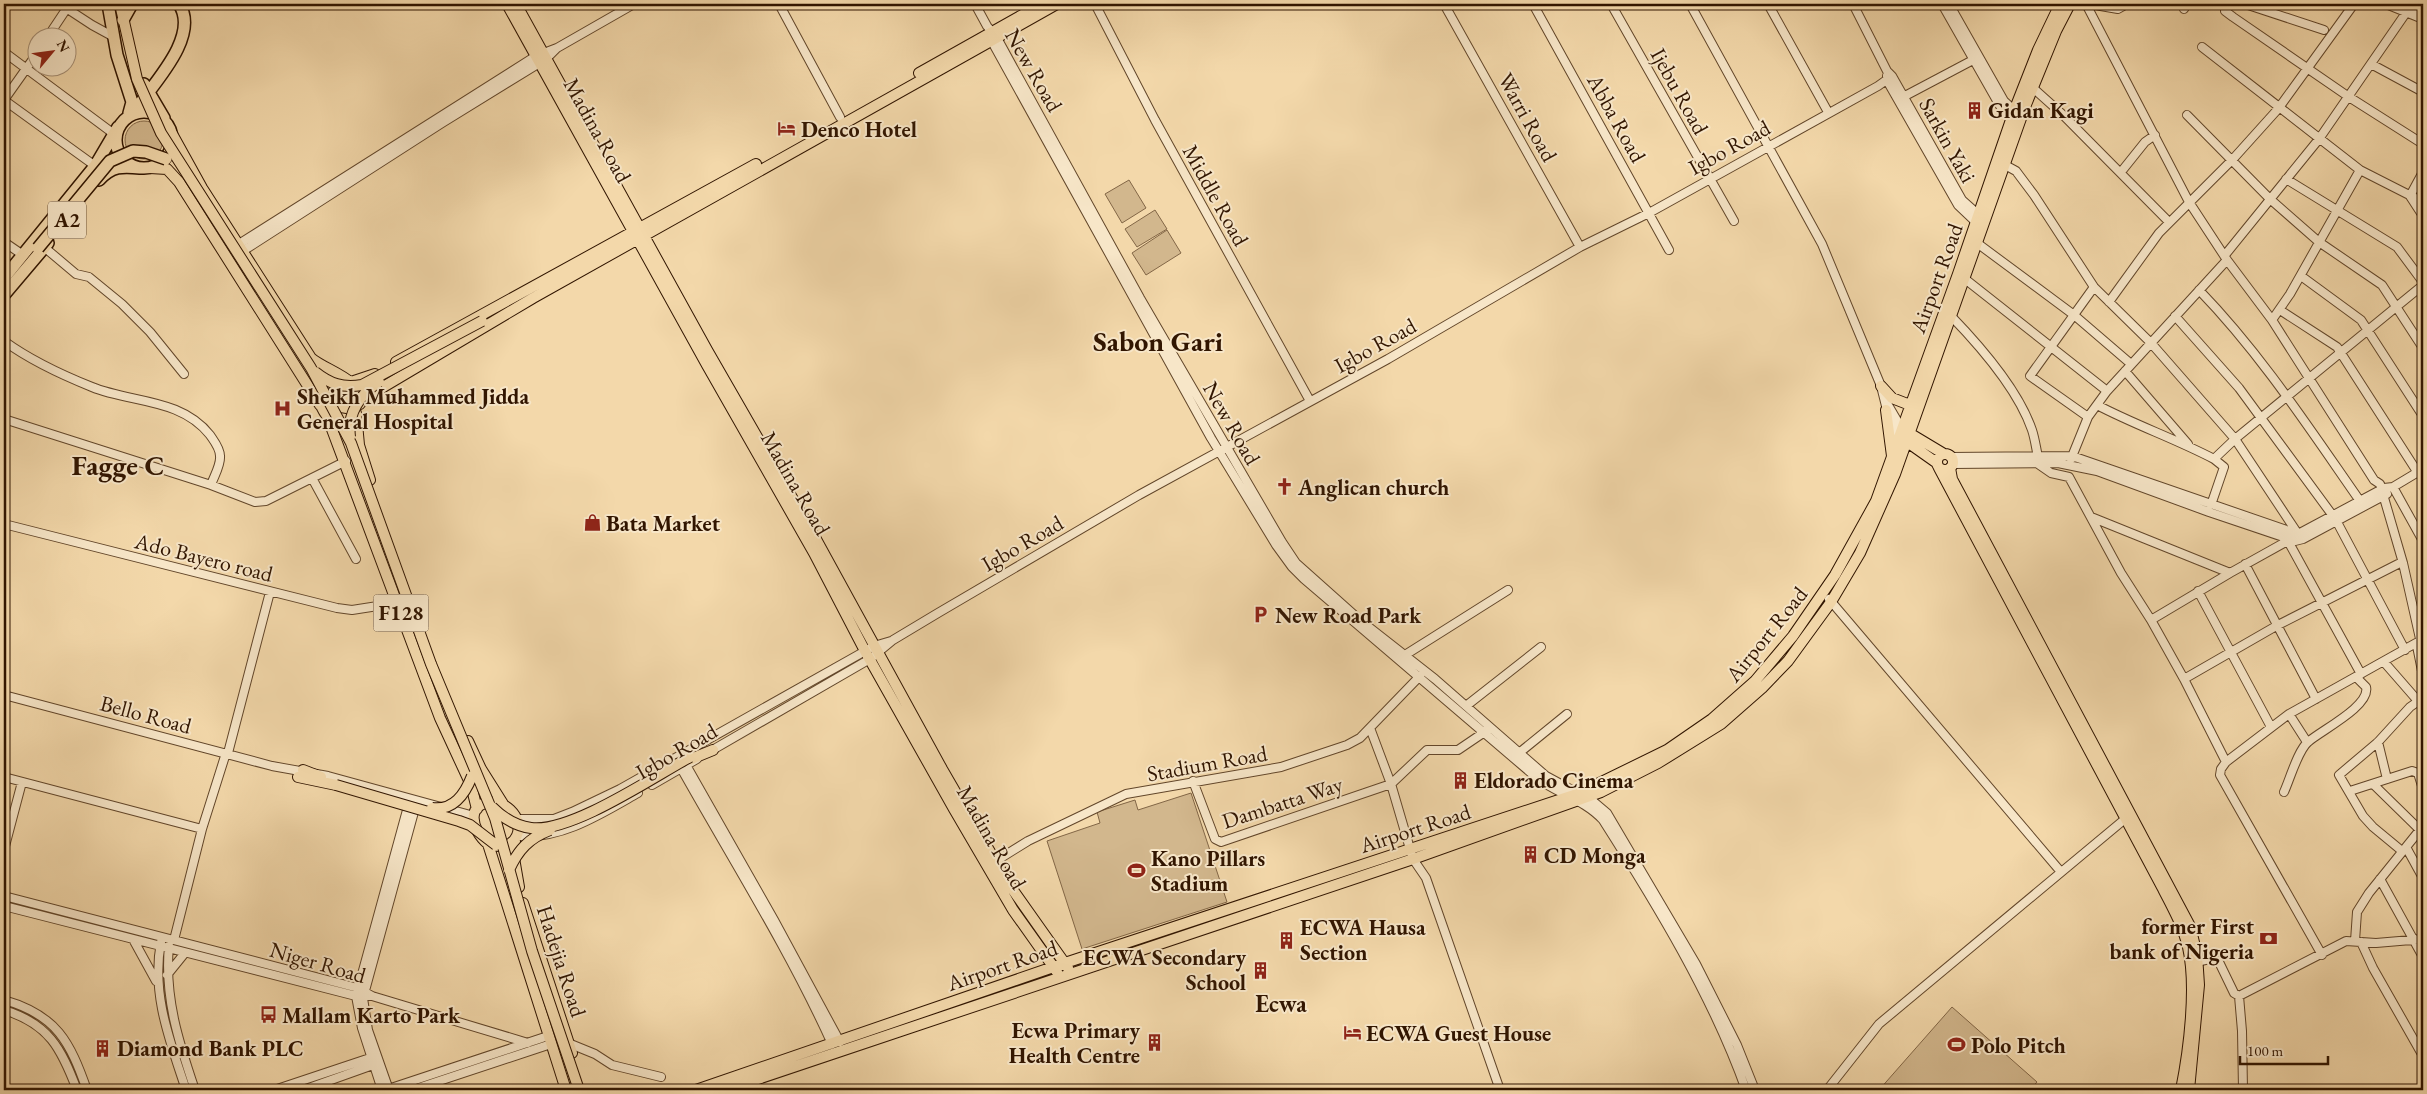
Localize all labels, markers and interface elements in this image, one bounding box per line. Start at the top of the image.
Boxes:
street label: New Road [998,23,1069,118]
north arrow [28,28,78,78]
text: N [53,36,74,56]
street label: Ijebu Road [1644,43,1716,140]
street label: Warri Road [1491,68,1564,168]
street label: Abba Road [1580,68,1653,168]
street label: Madina Road [557,73,639,189]
street label: Sarkin Yaki [1912,93,1983,188]
place label: Gidan Kagi [1988,96,2094,125]
building icon: Gidan Kagi [1964,100,1984,120]
street label: Igbo Road [1683,113,1776,182]
place label: Denco Hotel [801,115,917,144]
hotel icon: Denco Hotel [777,119,797,139]
street label: Middle Road [1176,139,1256,252]
road number: A2 [48,202,86,238]
street label: Airport Road [1903,218,1970,338]
street label: Igbo Road [1329,311,1422,380]
district label: Sabon Gari [1093,323,1223,359]
street label: New Road [1196,376,1267,471]
place label: Sheikh Muhammed Jidda General Hospital [297,382,529,436]
hospital icon: Sheikh Muhammed Jidda General Hospital [273,399,293,419]
street label: Madina Road [754,426,837,541]
district label: Fagge C [72,447,164,483]
place label: Anglican church [1297,473,1449,502]
church icon: Anglican church [1274,477,1294,497]
street label: Igbo Road [976,508,1069,578]
place label: Bata Market [606,509,721,538]
shop icon: Bata Market [582,513,602,533]
street label: Ado Bayero road [131,526,277,589]
street label: Airport Road [1718,580,1814,689]
road number: F128 [374,594,428,632]
place label: New Road Park [1275,601,1422,630]
parking icon: New Road Park [1251,605,1271,625]
street label: Bello Road [97,688,196,741]
street label: Igbo Road [630,716,723,786]
street label: Stadium Road [1145,739,1270,788]
place label: Eldorado Cinema [1474,766,1634,795]
street label: Dambatta Way [1218,769,1347,836]
building icon: Eldorado Cinema [1450,770,1470,790]
street label: Madina Road [950,780,1033,895]
street label: Airport Road [1355,797,1475,860]
place label: CD Monga [1544,841,1646,870]
place label: Kano Pillars Stadium [1151,844,1265,898]
building icon: CD Monga [1520,845,1540,865]
sports icon: Kano Pillars Stadium [1127,861,1147,881]
street label: Hadejia Road [530,902,593,1022]
place label: former First bank of Nigeria [2110,912,2255,966]
place label: ECWA Hausa Section [1300,913,1426,967]
bank icon: former First bank of Nigeria [2258,929,2278,949]
building icon: ECWA Hausa Section [1276,930,1296,950]
street label: Airport Road [942,933,1062,998]
street label: Niger Road [266,935,370,990]
place label: ECWA Secondary School [1083,943,1246,997]
building icon: ECWA Secondary School [1250,960,1270,980]
district label: Ecwa [1255,988,1307,1019]
place label: Mallam Karto Park [282,1001,461,1030]
bus stop icon: Mallam Karto Park [258,1005,278,1025]
place label: Ecwa Primary Health Centre [1009,1016,1140,1070]
place label: ECWA Guest House [1366,1019,1551,1048]
hotel icon: ECWA Guest House [1342,1023,1362,1043]
place label: Polo Pitch [1971,1031,2066,1060]
building icon: Ecwa Primary Health Centre [1144,1033,1164,1053]
place label: Diamond Bank PLC [117,1034,304,1063]
scale bar [2240,1034,2327,1066]
sports icon: Polo Pitch [1947,1035,1967,1055]
building icon: Diamond Bank PLC [93,1038,113,1058]
text: 100 m [2247,1041,2284,1060]

